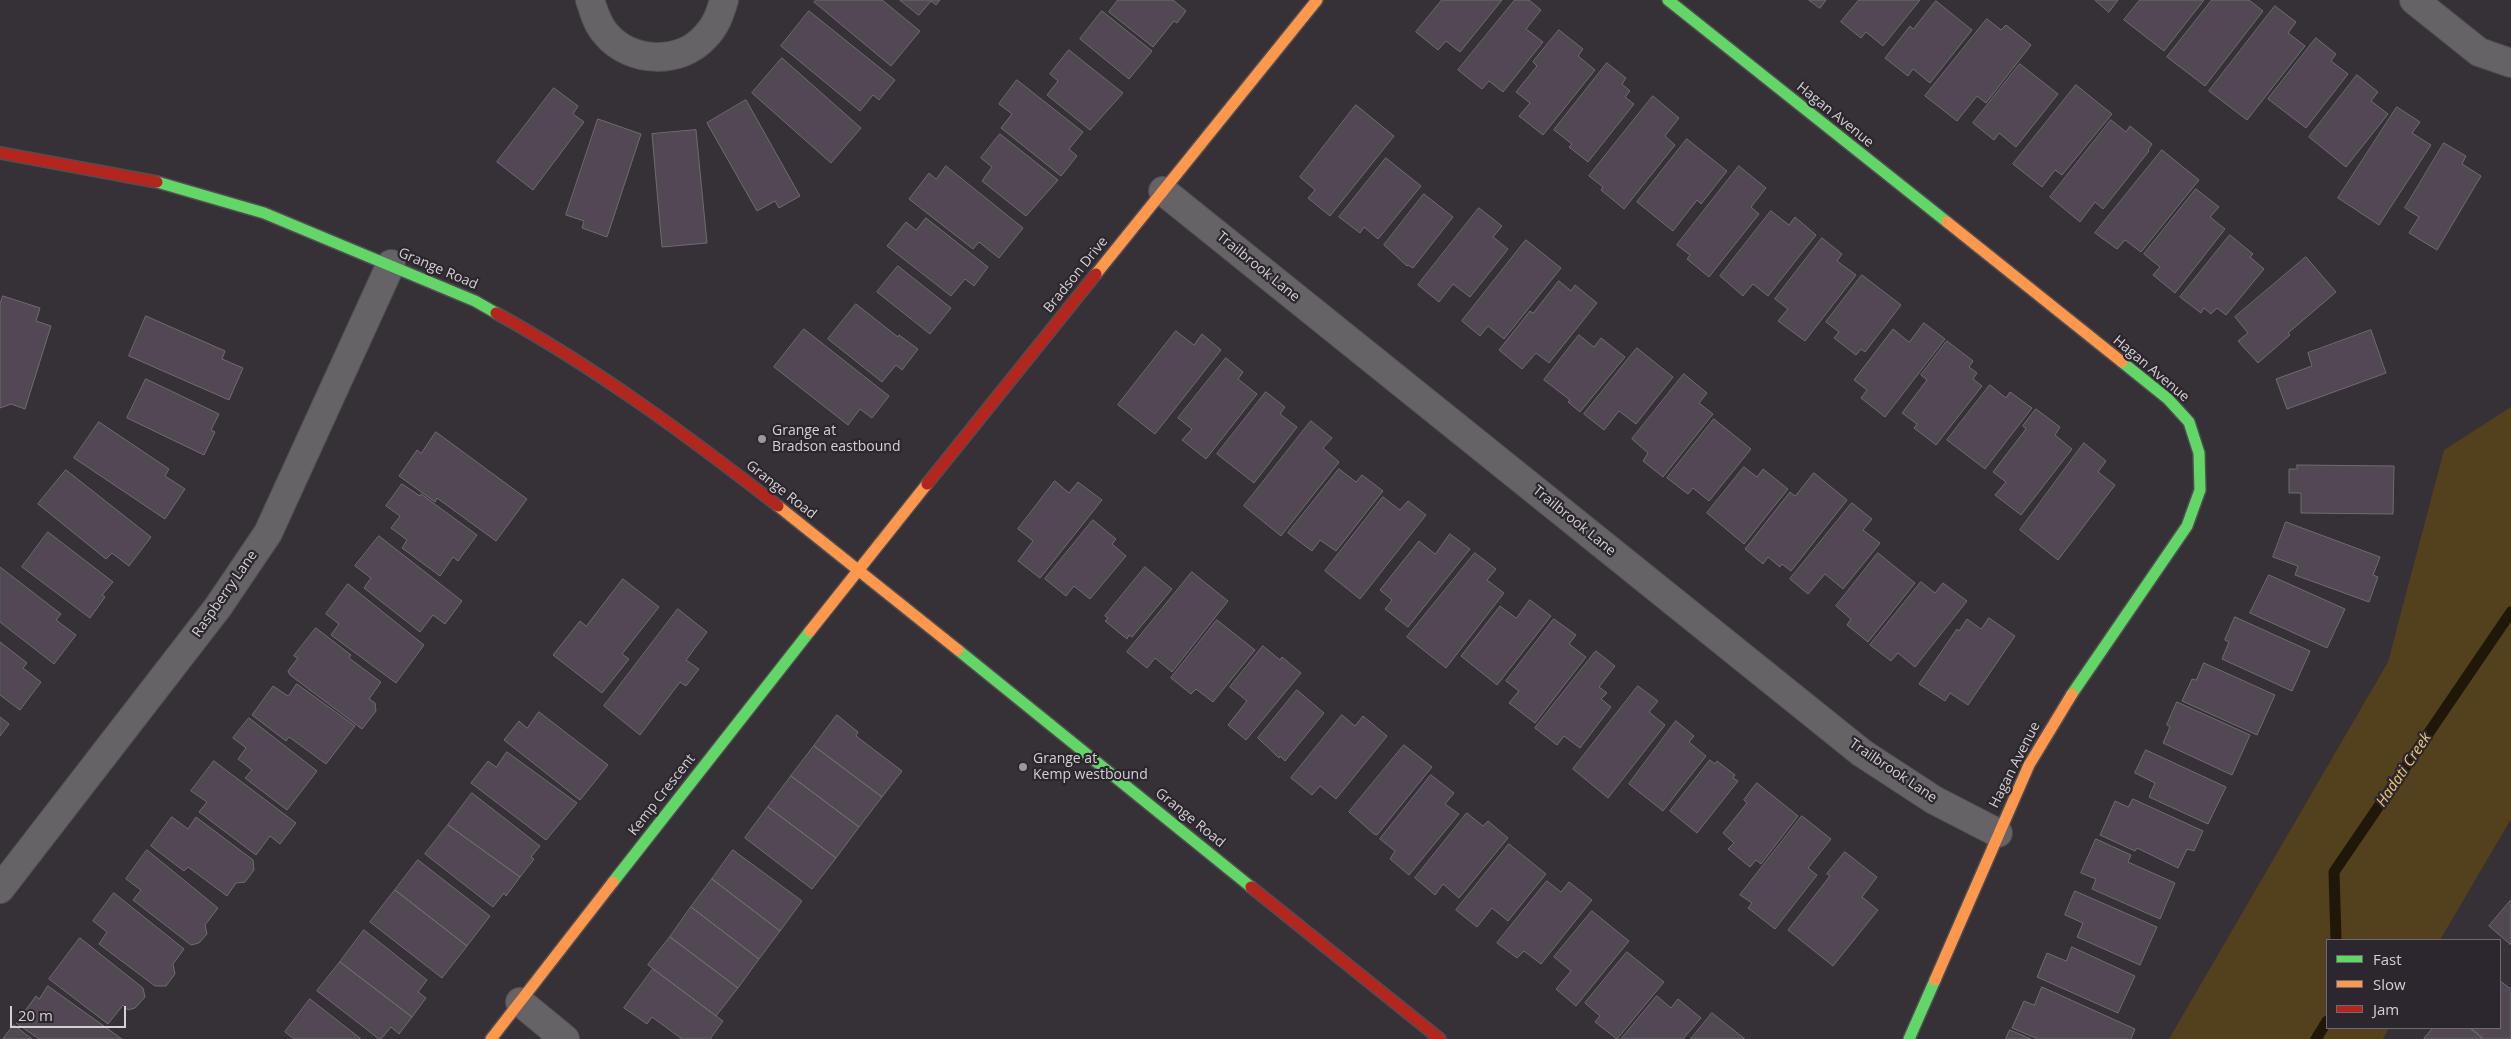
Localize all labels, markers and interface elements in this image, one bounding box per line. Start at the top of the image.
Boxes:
street label: Hagan Avenue [1793,79,1877,151]
street label: Trailbrook Lane [1213,228,1303,306]
street label: Bradson Drive [1040,234,1112,316]
street label: Grange Road [396,245,480,293]
street label: Hagan Avenue [2109,332,2193,406]
place label: Grange at Bradson eastbound [772,423,900,456]
marker: Grange at Bradson eastbound [756,433,768,445]
street label: Grange Road [742,457,820,523]
street label: Trailbrook Lane [1529,482,1619,560]
street label: Raspberry Lane [189,548,261,640]
street label: Hagan Avenue [1986,719,2044,811]
water label: Hadati Creek [2373,730,2435,810]
street label: Trailbrook Lane [1846,736,1940,806]
street label: Kemp Crescent [625,751,699,839]
place label: Grange at Kemp westbound [1033,751,1148,784]
marker: Grange at Kemp westbound [1017,761,1029,773]
street label: Grange Road [1152,785,1228,851]
legend [2326,939,2501,1029]
text: Fast [2373,949,2402,969]
text: Slow [2373,974,2406,994]
scale bar [12,996,129,1028]
text: Jam [2373,999,2399,1019]
text: 20 m [18,1005,53,1025]

